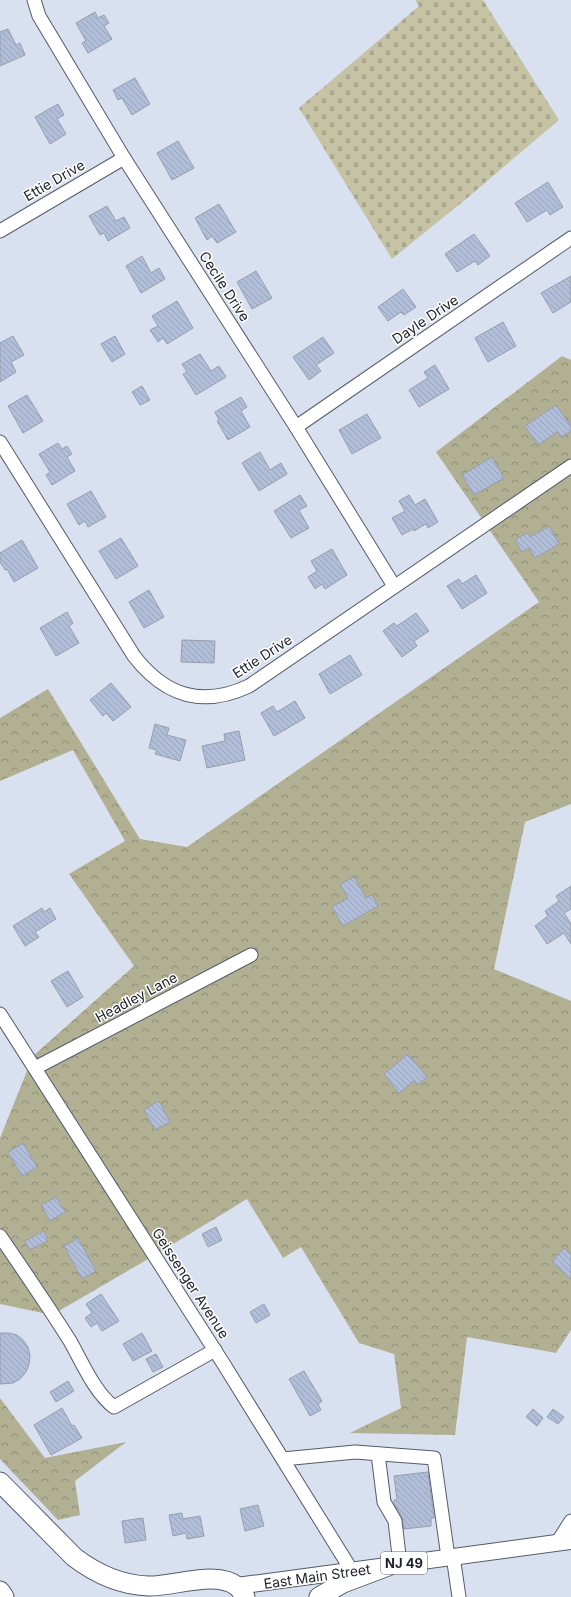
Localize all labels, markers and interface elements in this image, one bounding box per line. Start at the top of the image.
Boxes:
street label: Ettie Drive [21,156,87,204]
street label: Cecile Drive [196,248,254,324]
street label: Dayle Drive [389,291,461,347]
street label: Ettie Drive [229,630,295,682]
street label: Headley Lane [92,968,180,1026]
street label: Geissenger Avenue [149,1225,233,1341]
road number: NJ 49 [381,1552,427,1574]
street label: East Main Street [262,1560,372,1592]

